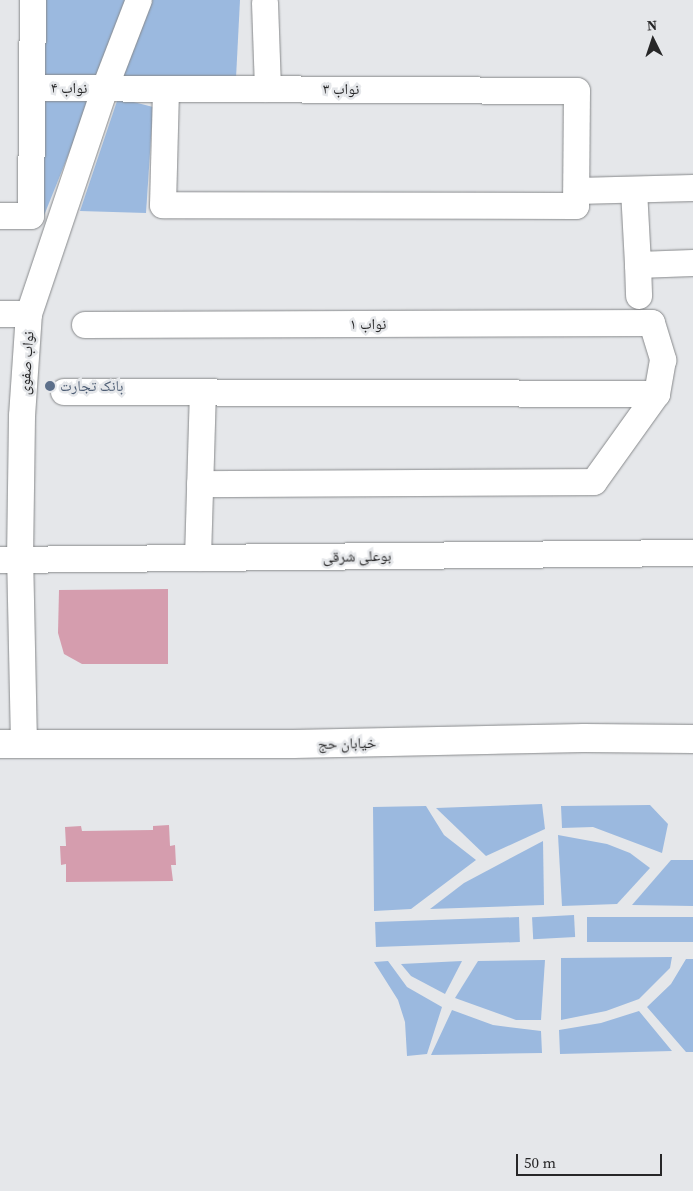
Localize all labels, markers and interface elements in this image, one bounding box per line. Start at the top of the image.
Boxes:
north arrow [628,15,678,65]
text: N [646,15,658,35]
street label: نواب ۴ [51,79,87,97]
street label: نواب ۳ [323,80,359,98]
street label: نواب ۱ [350,315,386,333]
street label: نواب صفوی [15,331,37,395]
place label: بانک تجارت [60,377,123,395]
marker: بانک تجارت [44,380,56,392]
street label: بوعلی شرقی [322,546,392,566]
street label: خیابان حج [318,733,376,753]
scale bar [518,1144,664,1176]
text: 50 m [524,1152,556,1173]

